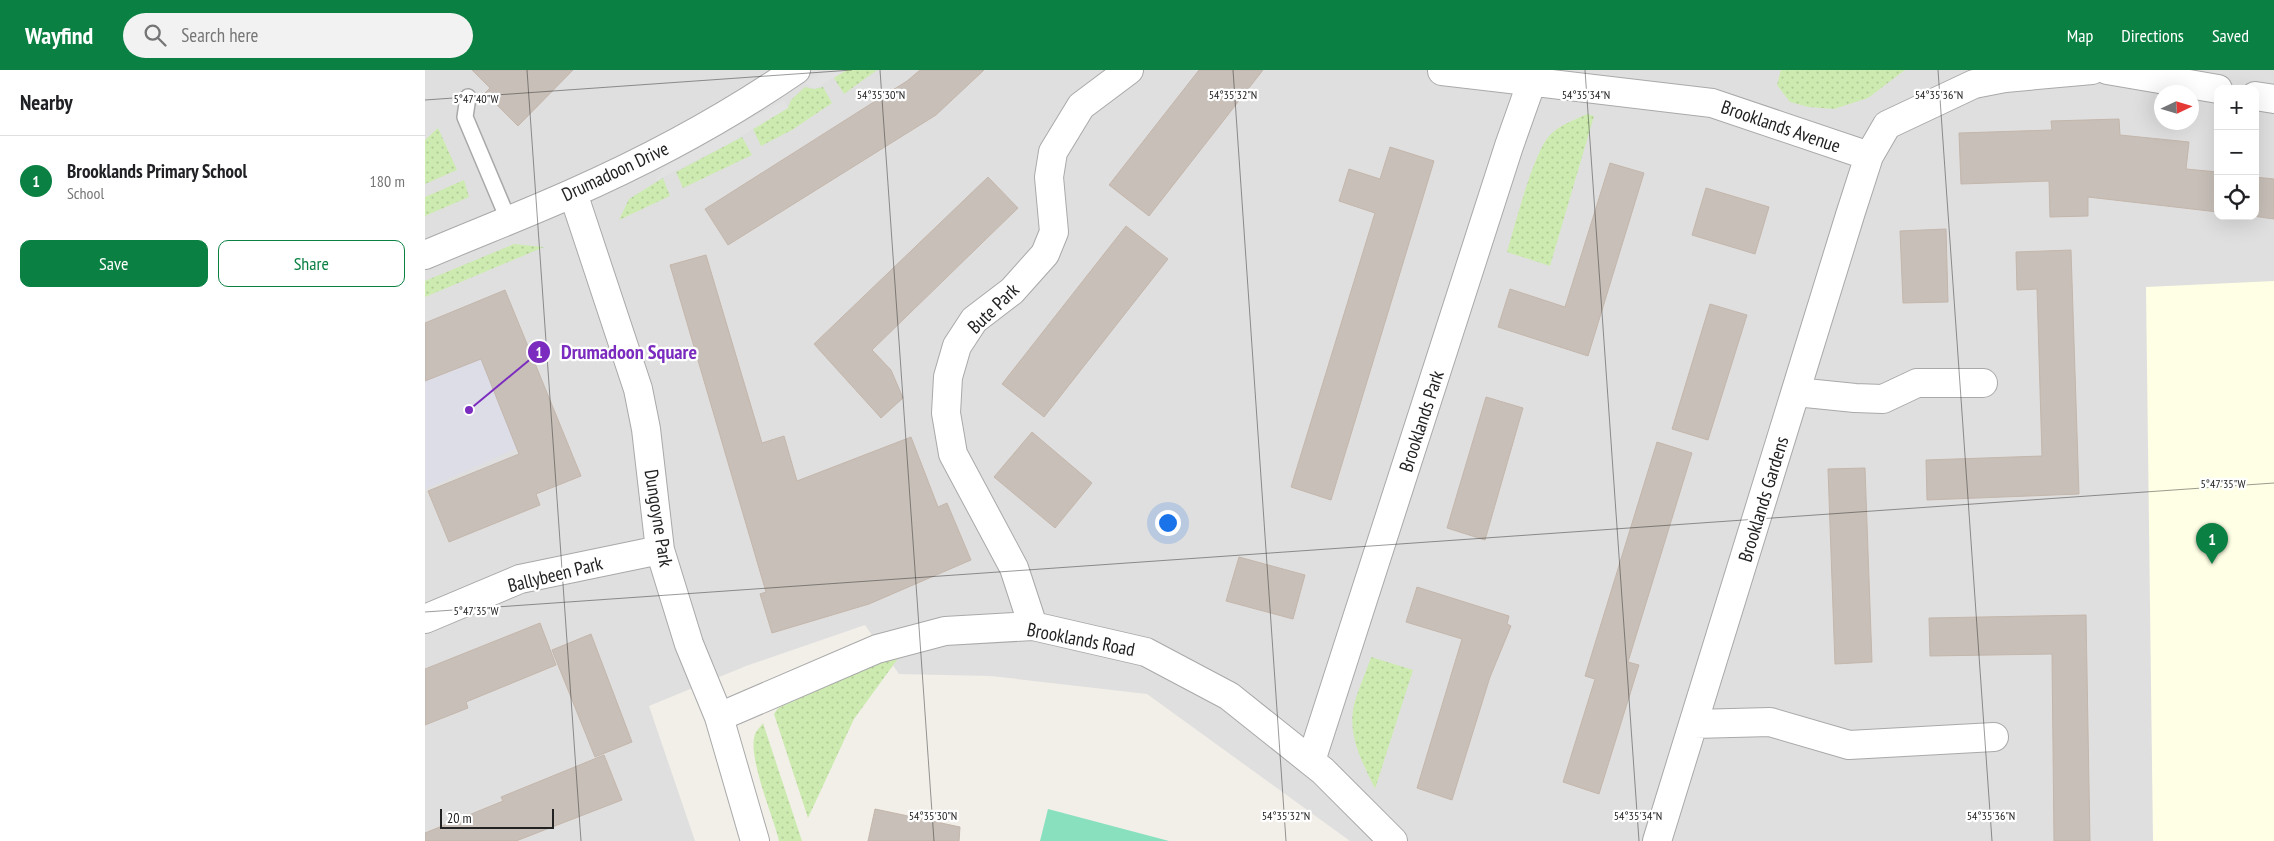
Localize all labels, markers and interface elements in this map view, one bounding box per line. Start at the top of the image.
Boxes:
search box [123,13,473,58]
text: Wayfind [25,20,93,51]
icon: search [141,21,169,49]
text: Search here [181,23,258,47]
text: Map [2067,24,2093,47]
text: Directions [2121,24,2184,47]
text: Saved [2212,24,2249,47]
north arrow [2154,85,2199,130]
map controls [2214,85,2259,220]
button: + [2214,85,2259,130]
text: 54°35'30"N [857,87,905,102]
text: 54°35'32"N [1209,87,1257,102]
text: 54°35'34"N [1562,87,1610,102]
text: 54°35'36"N [1915,87,1963,102]
text: Nearby [20,89,73,116]
text: 5°47'40"W [453,91,499,106]
street label: Brooklands Avenue [1718,94,1844,158]
button: − [2214,130,2259,175]
street label: Drumadoon Drive [558,136,672,206]
text: Brooklands Primary School [67,159,247,183]
text: 1 [32,171,40,191]
text: 180 m [370,171,405,191]
button: locate [2214,175,2259,220]
text: School [67,183,104,203]
button: Save [20,240,208,287]
button: Share [218,240,405,287]
street label: Bute Park [962,277,1024,338]
callout: Drumadoon Square [526,335,707,370]
text: Drumadoon Square [561,339,697,365]
text: 1 [535,343,543,362]
street label: Brooklands Park [1393,367,1449,475]
street label: Brooklands Gardens [1733,433,1793,565]
street label: Dungoyne Park [639,468,679,569]
text: 5°47'35"W [2200,476,2246,491]
your location [1155,510,1181,536]
pin: 1 [2196,523,2228,564]
street label: Ballybeen Park [505,550,606,597]
text: 5°47'35"W [453,603,499,618]
street label: Brooklands Road [1025,617,1137,661]
scale bar [440,806,554,829]
text: 54°35'30"N [909,808,957,823]
text: 54°35'32"N [1262,808,1310,823]
text: 54°35'34"N [1614,808,1662,823]
text: 54°35'36"N [1967,808,2015,823]
text: 20 m [447,809,472,827]

